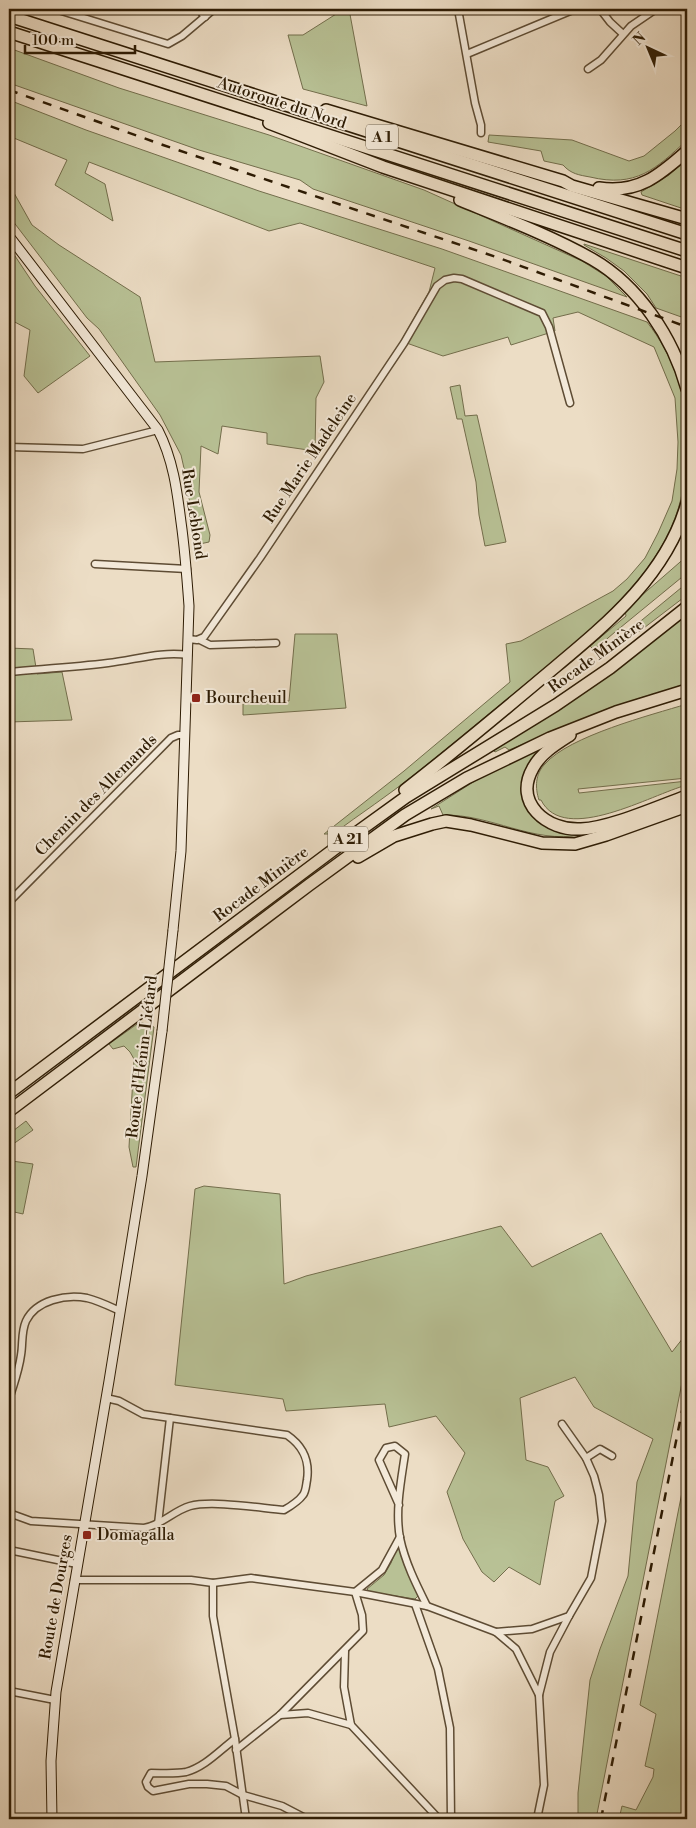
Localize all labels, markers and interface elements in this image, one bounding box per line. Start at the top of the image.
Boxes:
scale bar [25,22,135,54]
north arrow [624,22,674,72]
text: N [629,29,650,50]
text: 100 m [32,31,74,50]
street label: Autoroute du Nord [214,72,349,133]
road number: A 1 [366,124,398,150]
street label: Rue Marie Madeleine [259,389,361,527]
street label: Rue Leblond [177,467,211,561]
street label: Rocade Minière [544,614,648,698]
place label: Bourcheuil [205,688,287,708]
marker: Bourcheuil [190,692,202,704]
street label: Chemin des Allemands [31,730,161,860]
road number: A 21 [328,826,368,852]
street label: Rocade Minière [210,842,312,926]
street label: Route d'Hénin-Liétard [122,974,162,1140]
place label: Domagalla [97,1525,175,1545]
marker: Domagalla [81,1529,93,1541]
street label: Route de Dourges [35,1533,77,1661]

